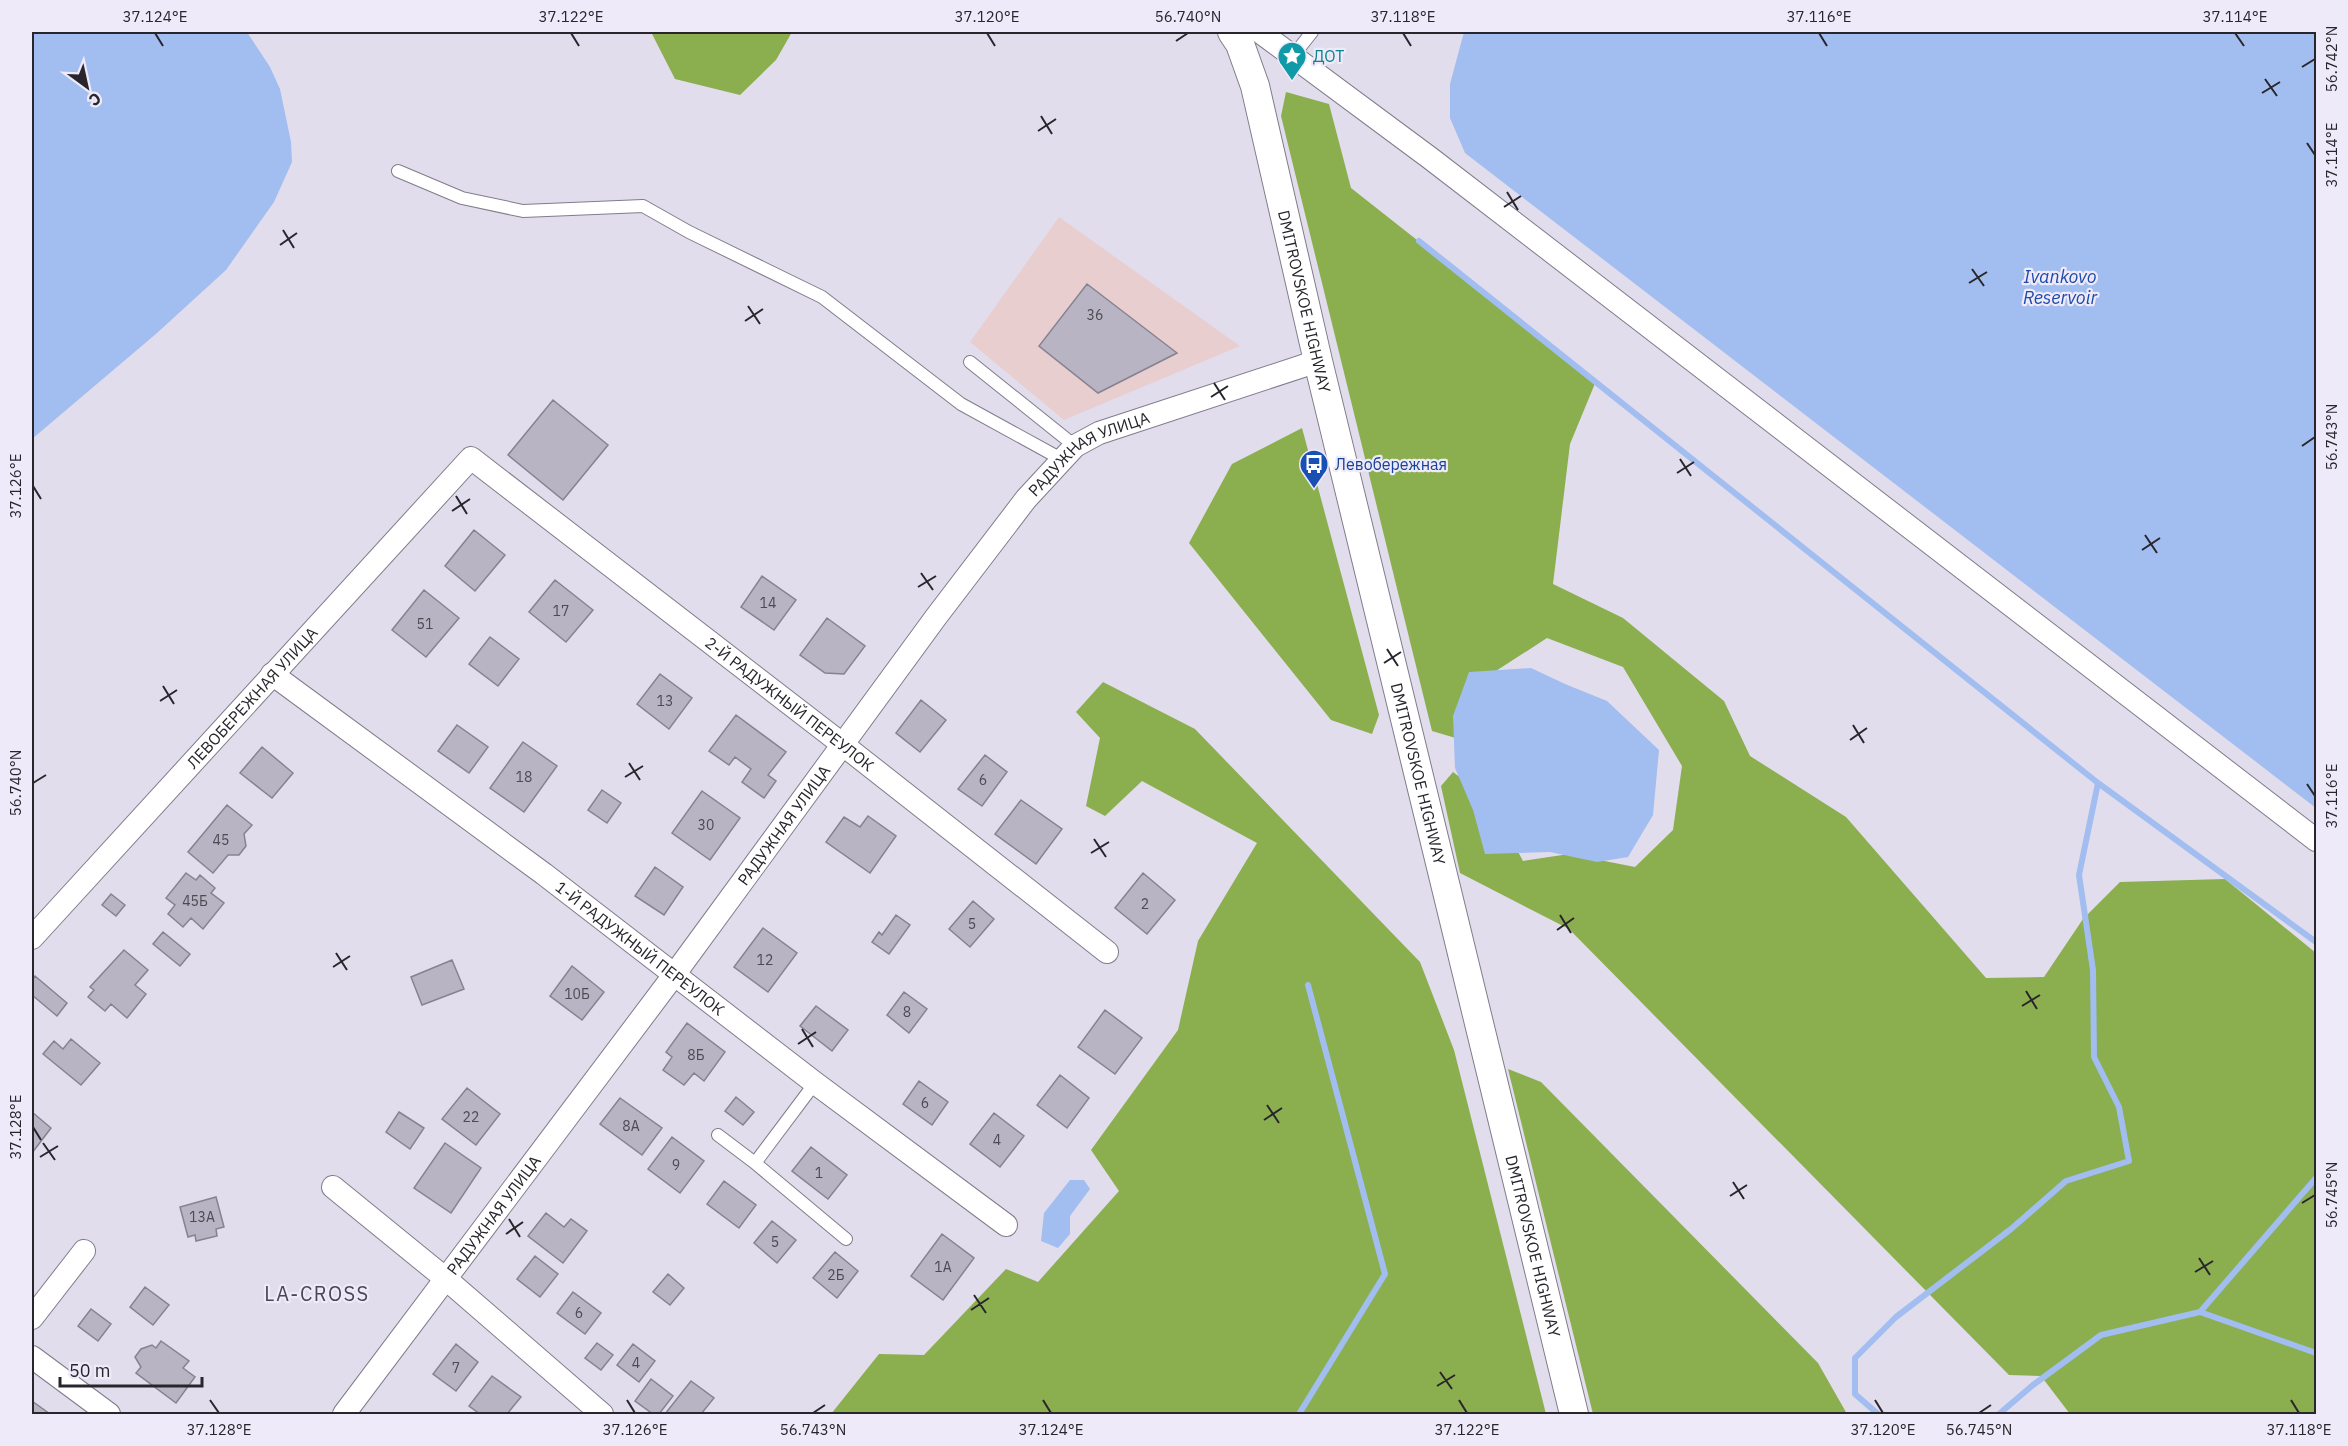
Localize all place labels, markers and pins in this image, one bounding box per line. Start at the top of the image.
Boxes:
place icon: ДОТ [1276,40,1308,82]
place label: ДОТ [1313,46,1344,66]
bus stop icon: Левобережная [1298,448,1330,490]
place label: Левобережная [1335,454,1447,474]

